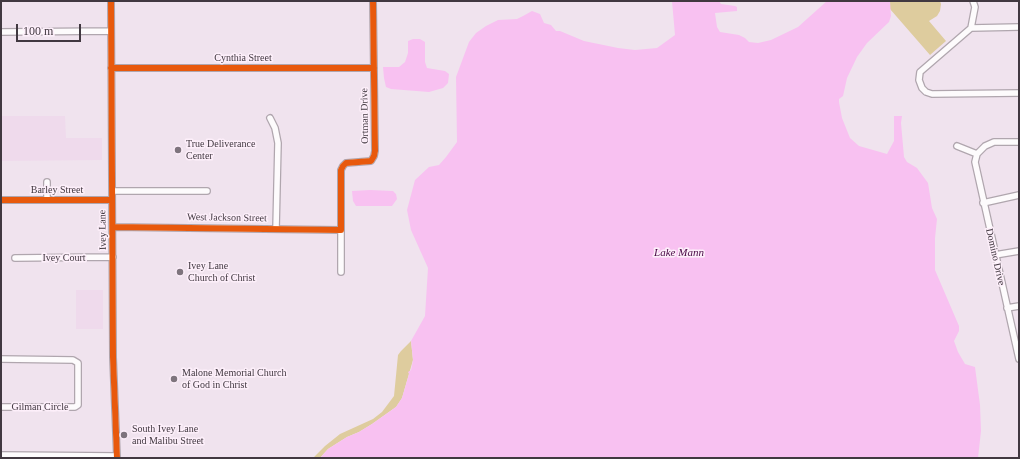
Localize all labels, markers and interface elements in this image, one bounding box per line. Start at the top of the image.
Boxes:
scale bar [18,16,83,42]
text: 100 m [23,24,53,38]
street label: Cynthia Street [214,52,272,64]
street label: Ortman Drive [359,88,371,144]
place label: True Deliverance Center [186,138,255,162]
marker: True Deliverance Center [173,145,183,155]
street label: Barley Street [31,184,83,196]
street label: Ivey Lane [97,210,109,250]
street label: West Jackson Street [187,211,267,225]
street label: Domino Drive [983,227,1007,287]
water label: Lake Mann [654,246,704,260]
street label: Ivey Court [42,252,86,264]
place label: Ivey Lane Church of Christ [188,260,255,284]
marker: Ivey Lane Church of Christ [175,267,185,277]
place label: Malone Memorial Church of God in Christ [182,367,286,390]
marker: Malone Memorial Church of God in Christ [169,374,179,384]
street label: Gilman Circle [12,401,68,413]
place label: South Ivey Lane and Malibu Street [132,423,204,446]
marker: South Ivey Lane and Malibu Street [119,430,129,440]

